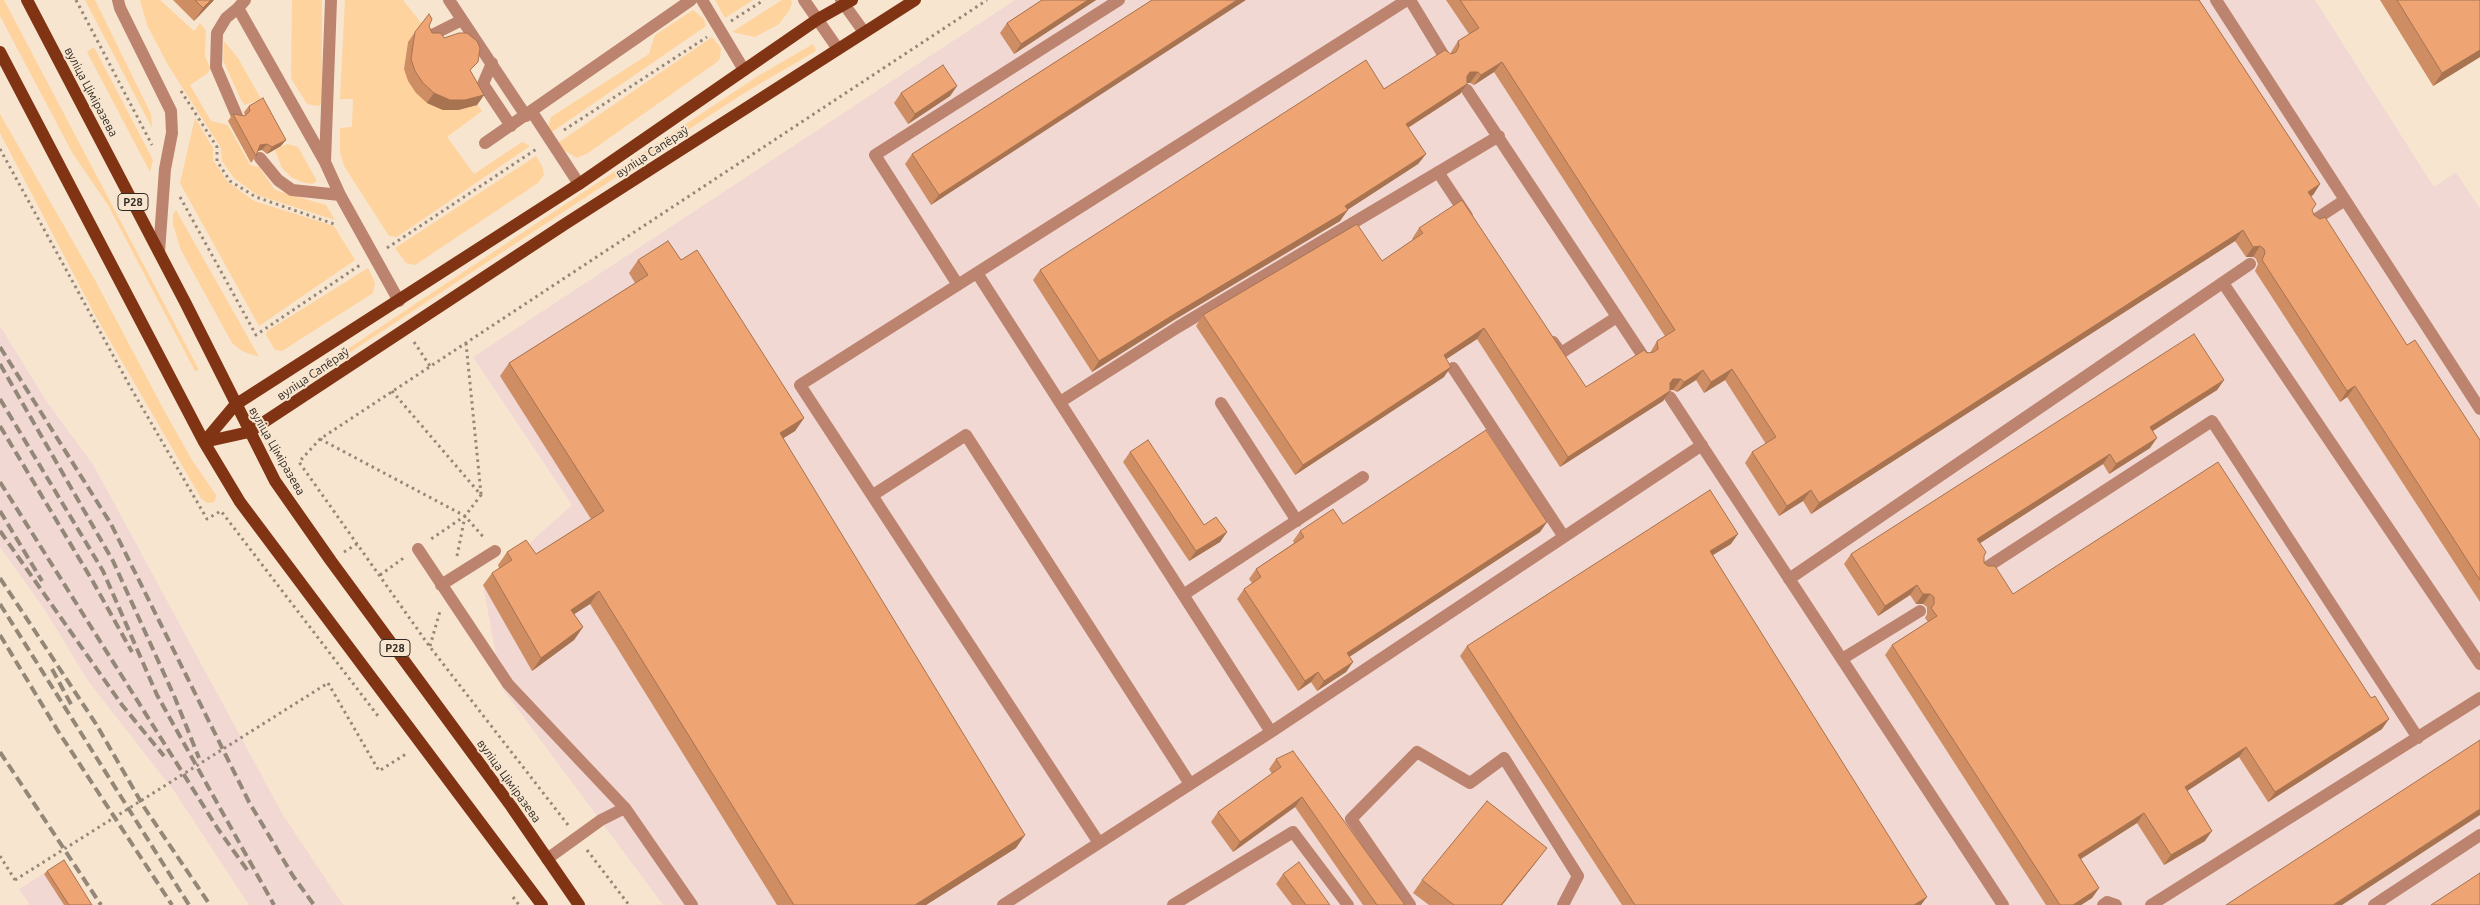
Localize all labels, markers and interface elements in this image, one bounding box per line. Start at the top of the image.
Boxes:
street label: вуліца Ціміразева [61,45,121,139]
street label: вуліца Сапёраў [613,123,691,181]
road number: Р28 [118,193,148,210]
street label: вуліца Сапёраў [274,345,352,403]
street label: вуліца Ціміразева [246,404,308,498]
road number: Р28 [380,640,410,656]
street label: вуліца Ціміразева [474,737,544,825]

